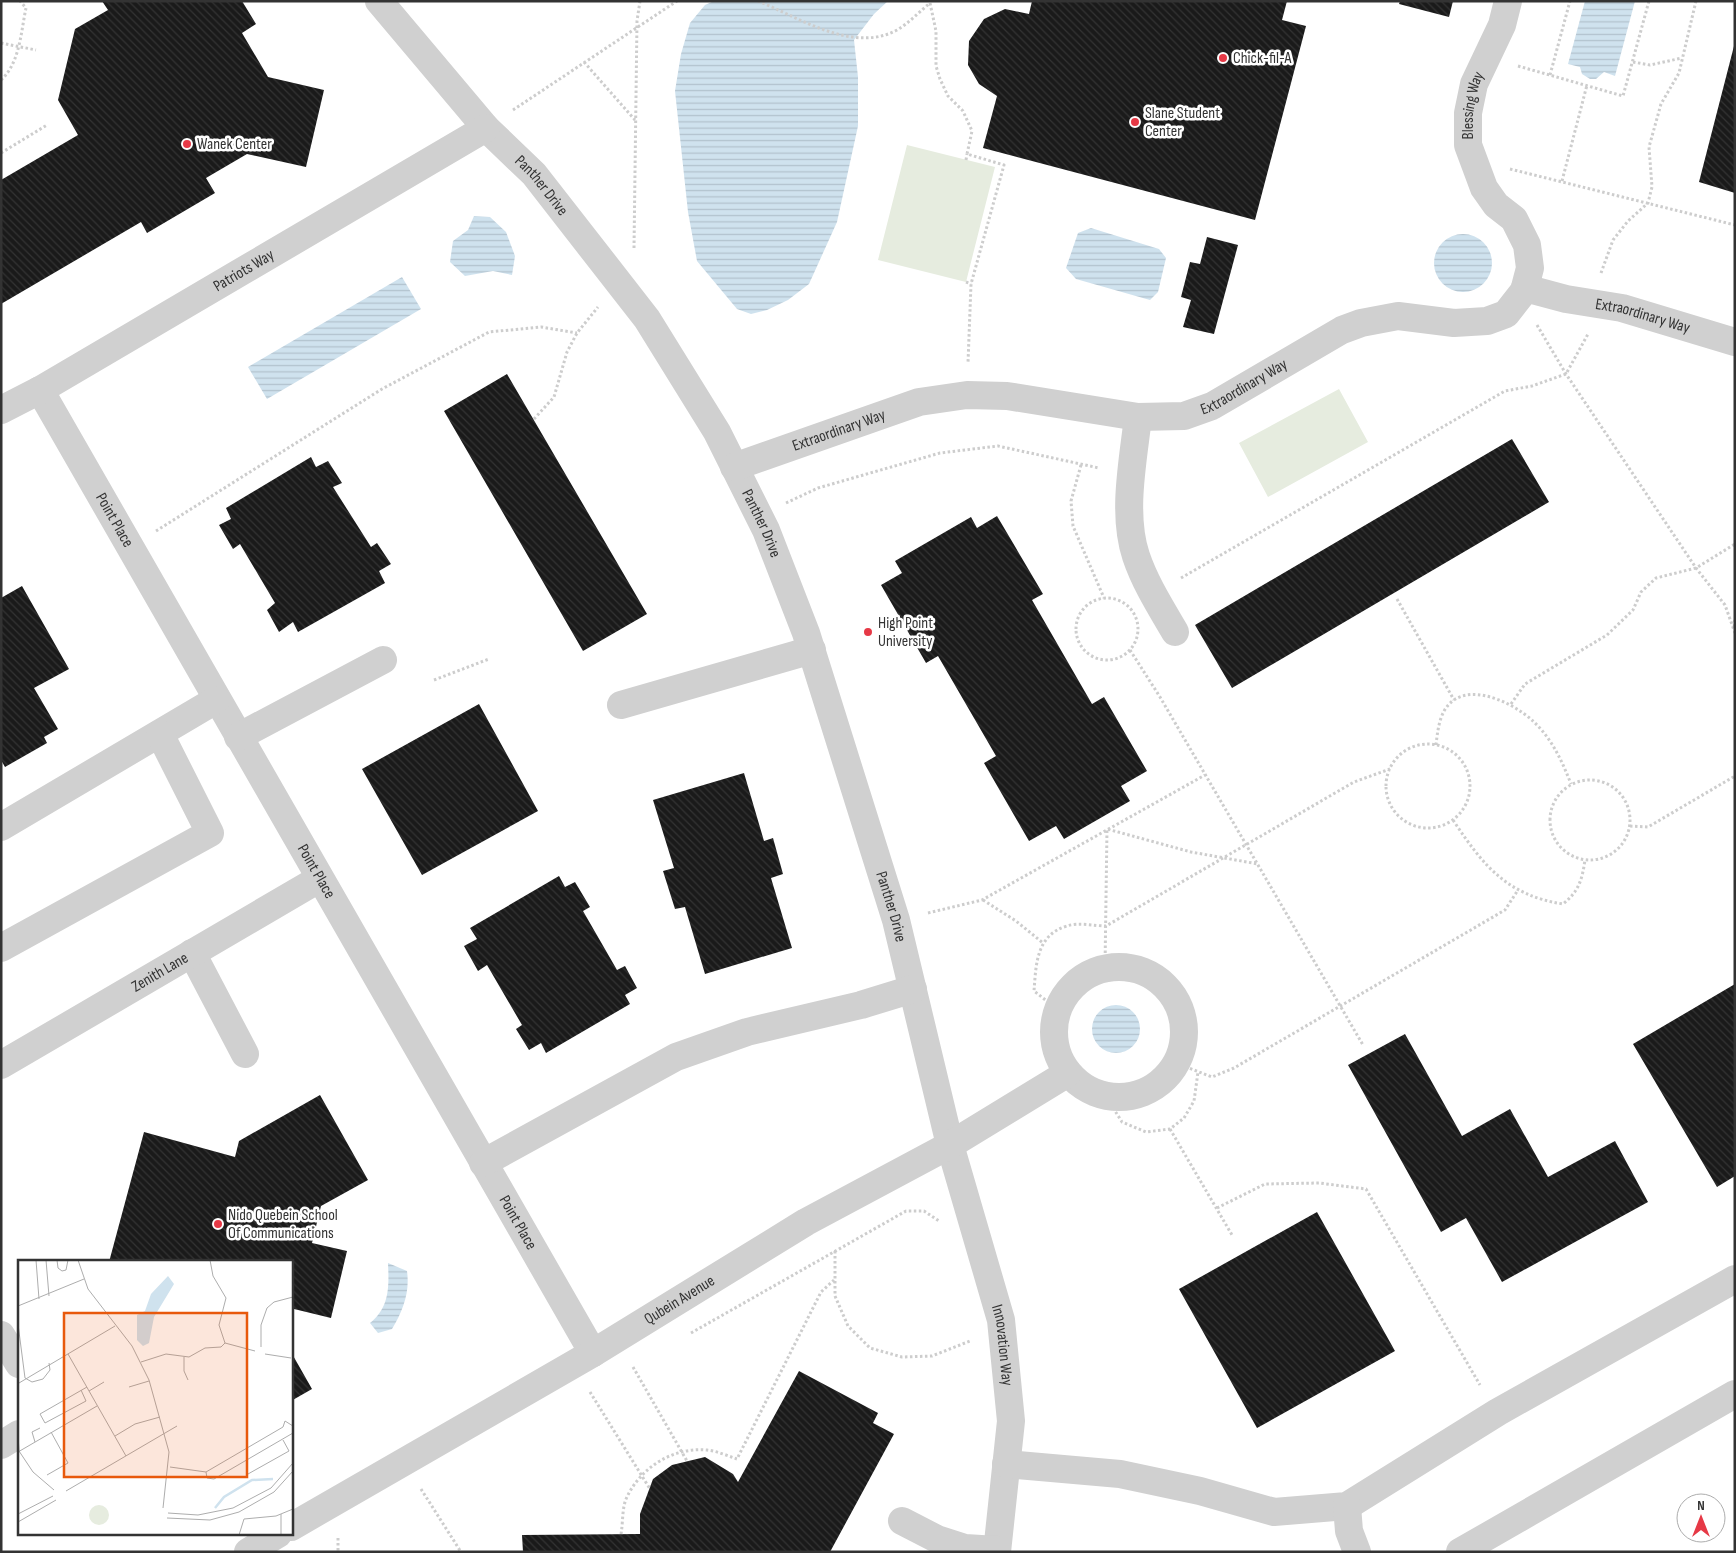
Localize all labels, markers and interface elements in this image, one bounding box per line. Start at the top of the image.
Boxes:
place label: Chick-fil-A [1233,49,1291,68]
marker: Chick-fil-A [1217,52,1229,64]
street label: Blessing Way [1459,68,1488,139]
place label: Slane Student Center [1145,104,1220,141]
marker: Slane Student Center [1129,116,1141,128]
place label: Wanek Center [197,135,272,154]
marker: Wanek Center [181,138,193,150]
street label: Panther Drive [511,151,572,219]
street label: Patriots Way [210,245,277,296]
street label: Extraordinary Way [1594,294,1692,337]
street label: Extraordinary Way [1198,355,1291,419]
street label: Extraordinary Way [790,405,888,455]
street label: Panther Drive [738,486,785,560]
street label: Point Place [92,490,138,551]
place label: High Point University [878,614,933,651]
marker: High Point University [862,626,874,638]
street label: Point Place [293,841,339,902]
street label: Panther Drive [872,869,910,944]
street label: Zenith Lane [128,948,192,996]
street label: Point Place [495,1192,541,1253]
place label: Nido Quebein School Of Communications [228,1206,338,1243]
marker: Nido Quebein School Of Communications [212,1218,224,1230]
inset map [18,1260,292,1536]
street label: Qubein Avenue [641,1271,718,1329]
street label: Innovation Way [987,1302,1017,1387]
north arrow [1676,1493,1726,1543]
text: N [1697,1497,1705,1514]

